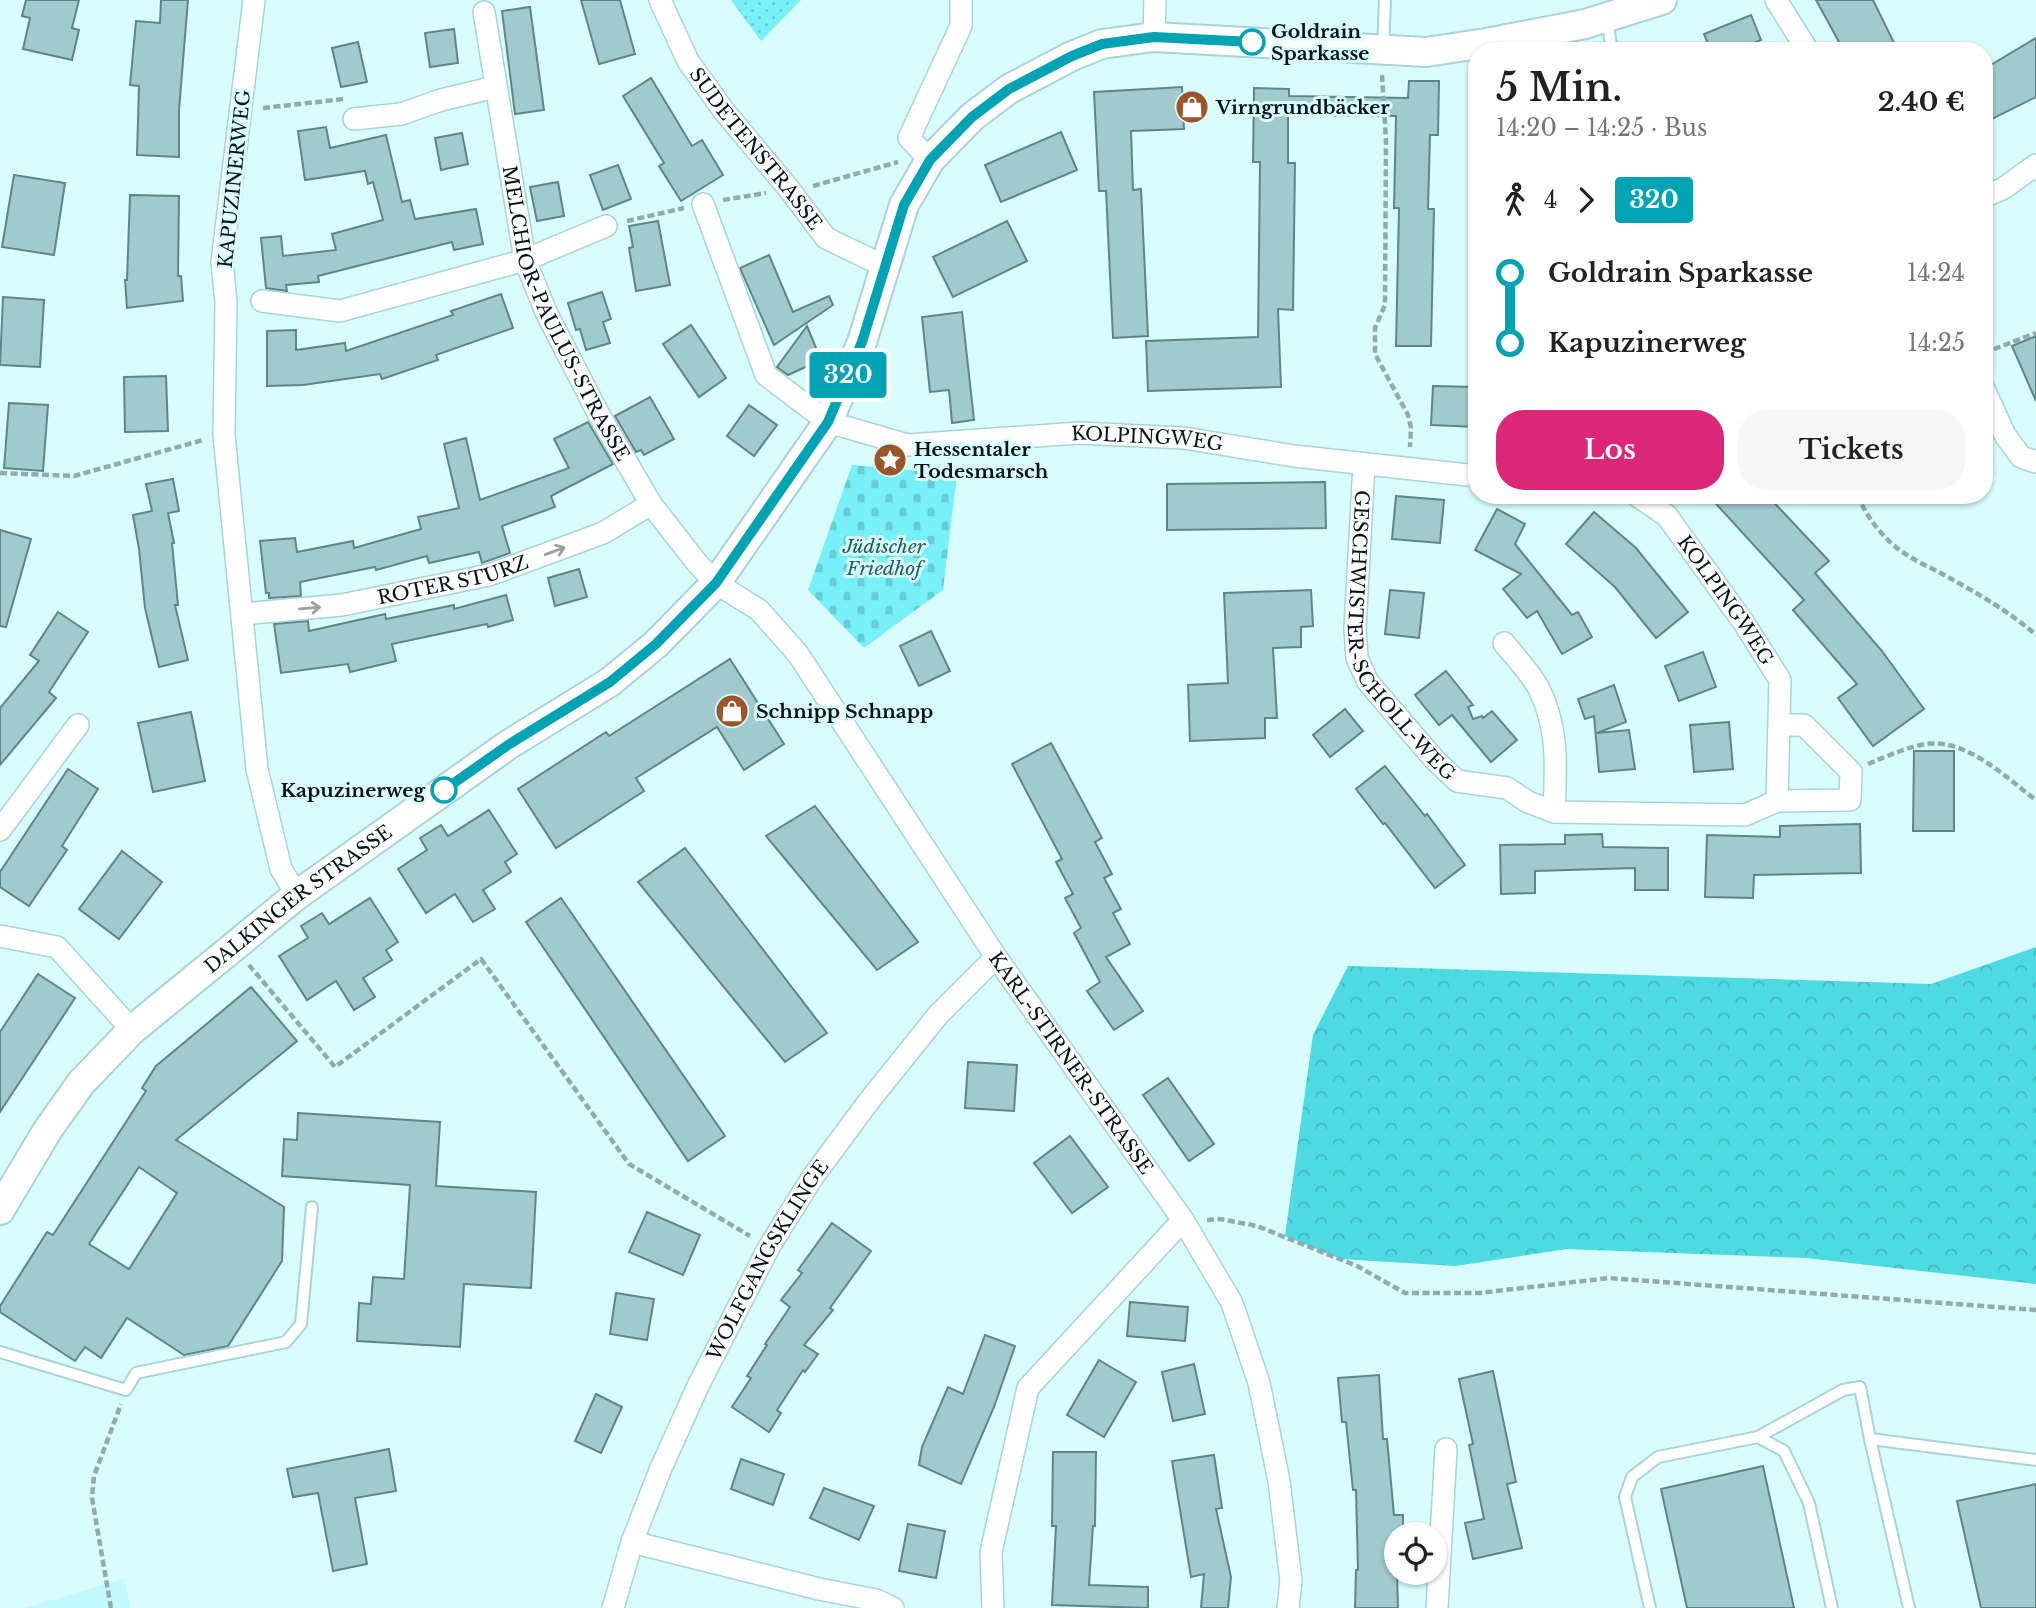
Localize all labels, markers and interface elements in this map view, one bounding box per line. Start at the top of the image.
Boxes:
place label: Goldrain Sparkasse [1271,20,1369,65]
marker: Goldrain Sparkasse [1239,29,1265,55]
street label: SUDETENSTRASSE [684,63,827,235]
text: 5 Min. [1496,64,1622,111]
text: 2.40 € [1878,86,1965,118]
street label: KAPUZINERWEG [214,88,255,269]
shop icon: Virngrundbäcker [1173,88,1211,126]
place label: Virngrundbäcker [1215,96,1390,119]
text: 14:20 – 14:25 · Bus [1496,114,1707,142]
street label: MELCHIOR-PAULUS-STRASSE [498,164,634,465]
icon: walk [1496,181,1534,219]
icon: forward [1567,181,1605,219]
text: 320 [1629,185,1679,214]
text: 4 [1544,186,1557,214]
text: Goldrain Sparkasse [1548,257,1813,289]
text: 14:24 [1907,259,1965,287]
text: Kapuzinerweg [1548,327,1746,359]
text: 14:25 [1908,329,1965,357]
line badge: 320 [808,352,888,398]
text: 320 [823,360,873,389]
button: Los [1496,410,1724,490]
button: Tickets [1738,410,1965,490]
street label: KOLPINGWEG [1070,421,1225,456]
place label: Hessentaler Todesmarsch [914,438,1049,483]
place icon: Hessentaler Todesmarsch [871,441,909,479]
street label: GESCHWISTER-SCHOLL-WEG [1343,490,1460,786]
street label: KOLPINGWEG [1673,531,1779,669]
park label: Jüdischer Friedhof [842,535,927,580]
one-way arrow [543,544,565,556]
street label: ROTER STURZ [375,551,532,610]
one-way arrow [299,601,321,614]
shop icon: Schnipp Schnapp [713,692,751,730]
place label: Schnipp Schnapp [756,700,933,723]
marker: Kapuzinerweg [431,777,457,803]
place label: Kapuzinerweg [280,779,426,802]
street label: DALKINGER STRASSE [200,820,396,978]
street label: KARL-STIRNER-STRASSE [984,947,1158,1179]
street label: WOLFGANGSKLINGE [702,1156,833,1365]
map controls [1384,1522,1447,1585]
button: locate [1384,1522,1447,1585]

